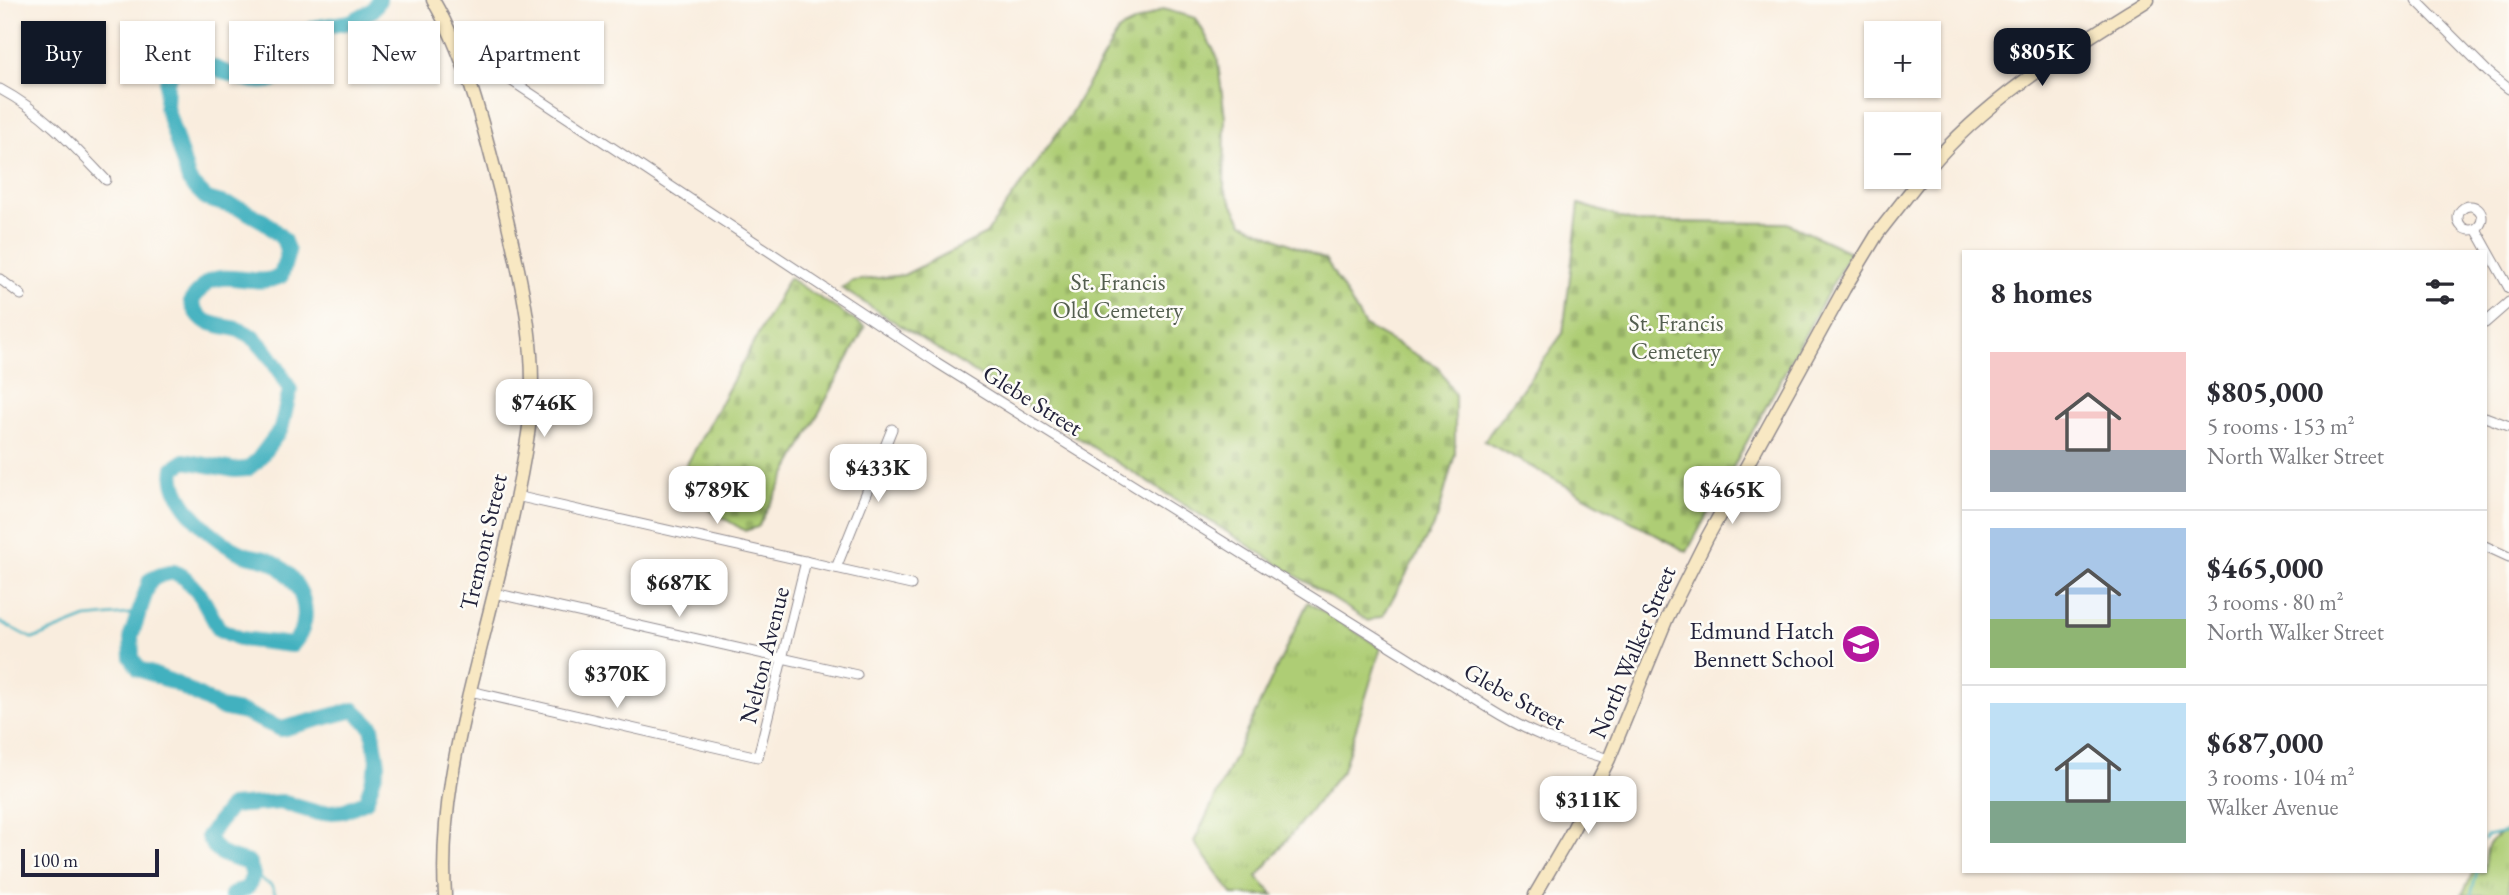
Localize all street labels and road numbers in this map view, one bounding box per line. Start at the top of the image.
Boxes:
street label: Glebe Street [977,357,1089,443]
street label: Tremont Street [452,470,514,613]
street label: North Walker Street [1582,561,1683,743]
street label: Nelton Avenue [732,583,796,727]
street label: Glebe Street [1459,655,1572,737]

